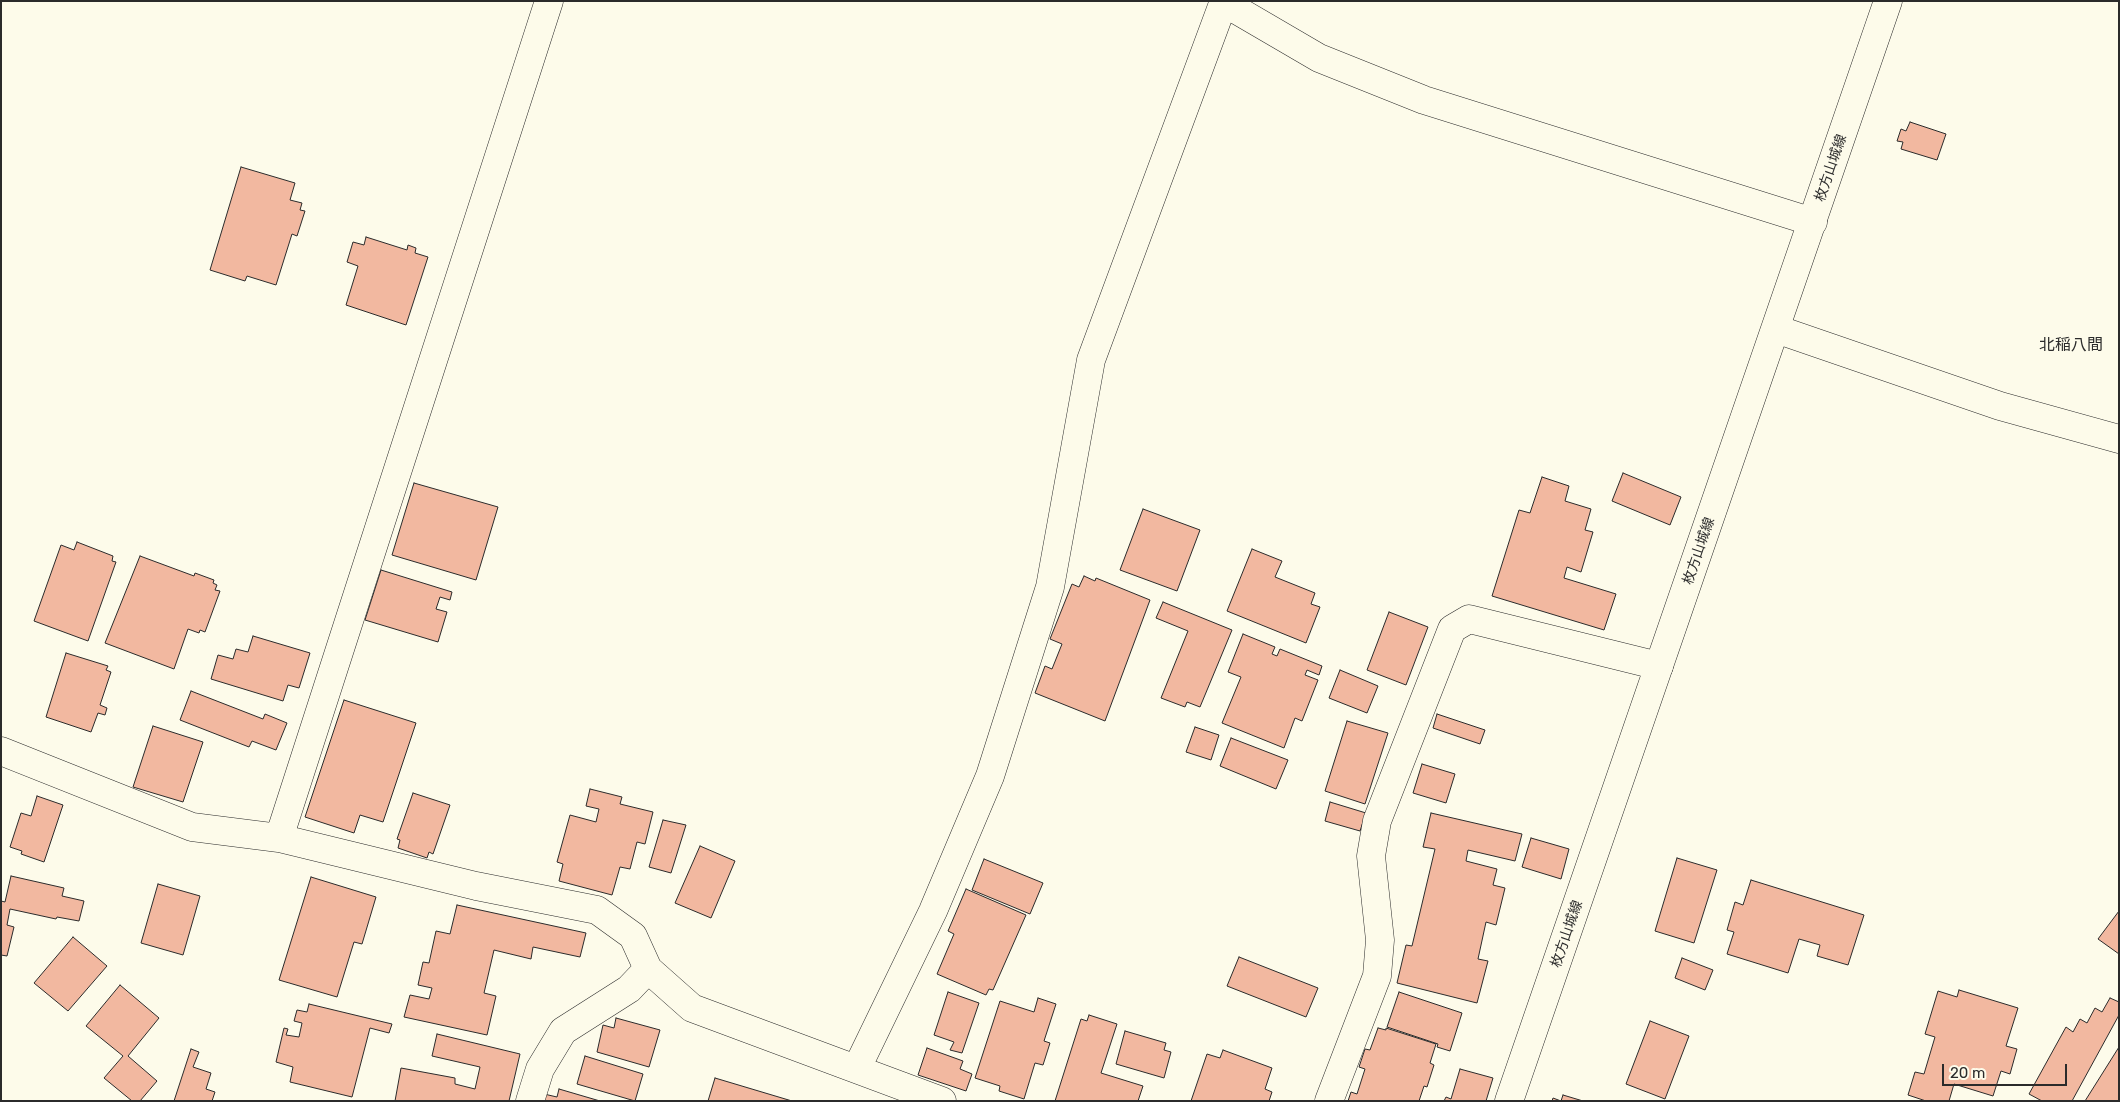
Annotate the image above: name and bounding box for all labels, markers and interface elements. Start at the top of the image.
street label: 枚方山城線 [1812,132,1850,204]
district label: 北稲八間 [2039,335,2103,355]
street label: 枚方山城線 [1680,515,1718,587]
street label: 枚方山城線 [1548,898,1586,970]
scale bar [1945,1054,2070,1086]
text: 20 m [1950,1064,1985,1082]

